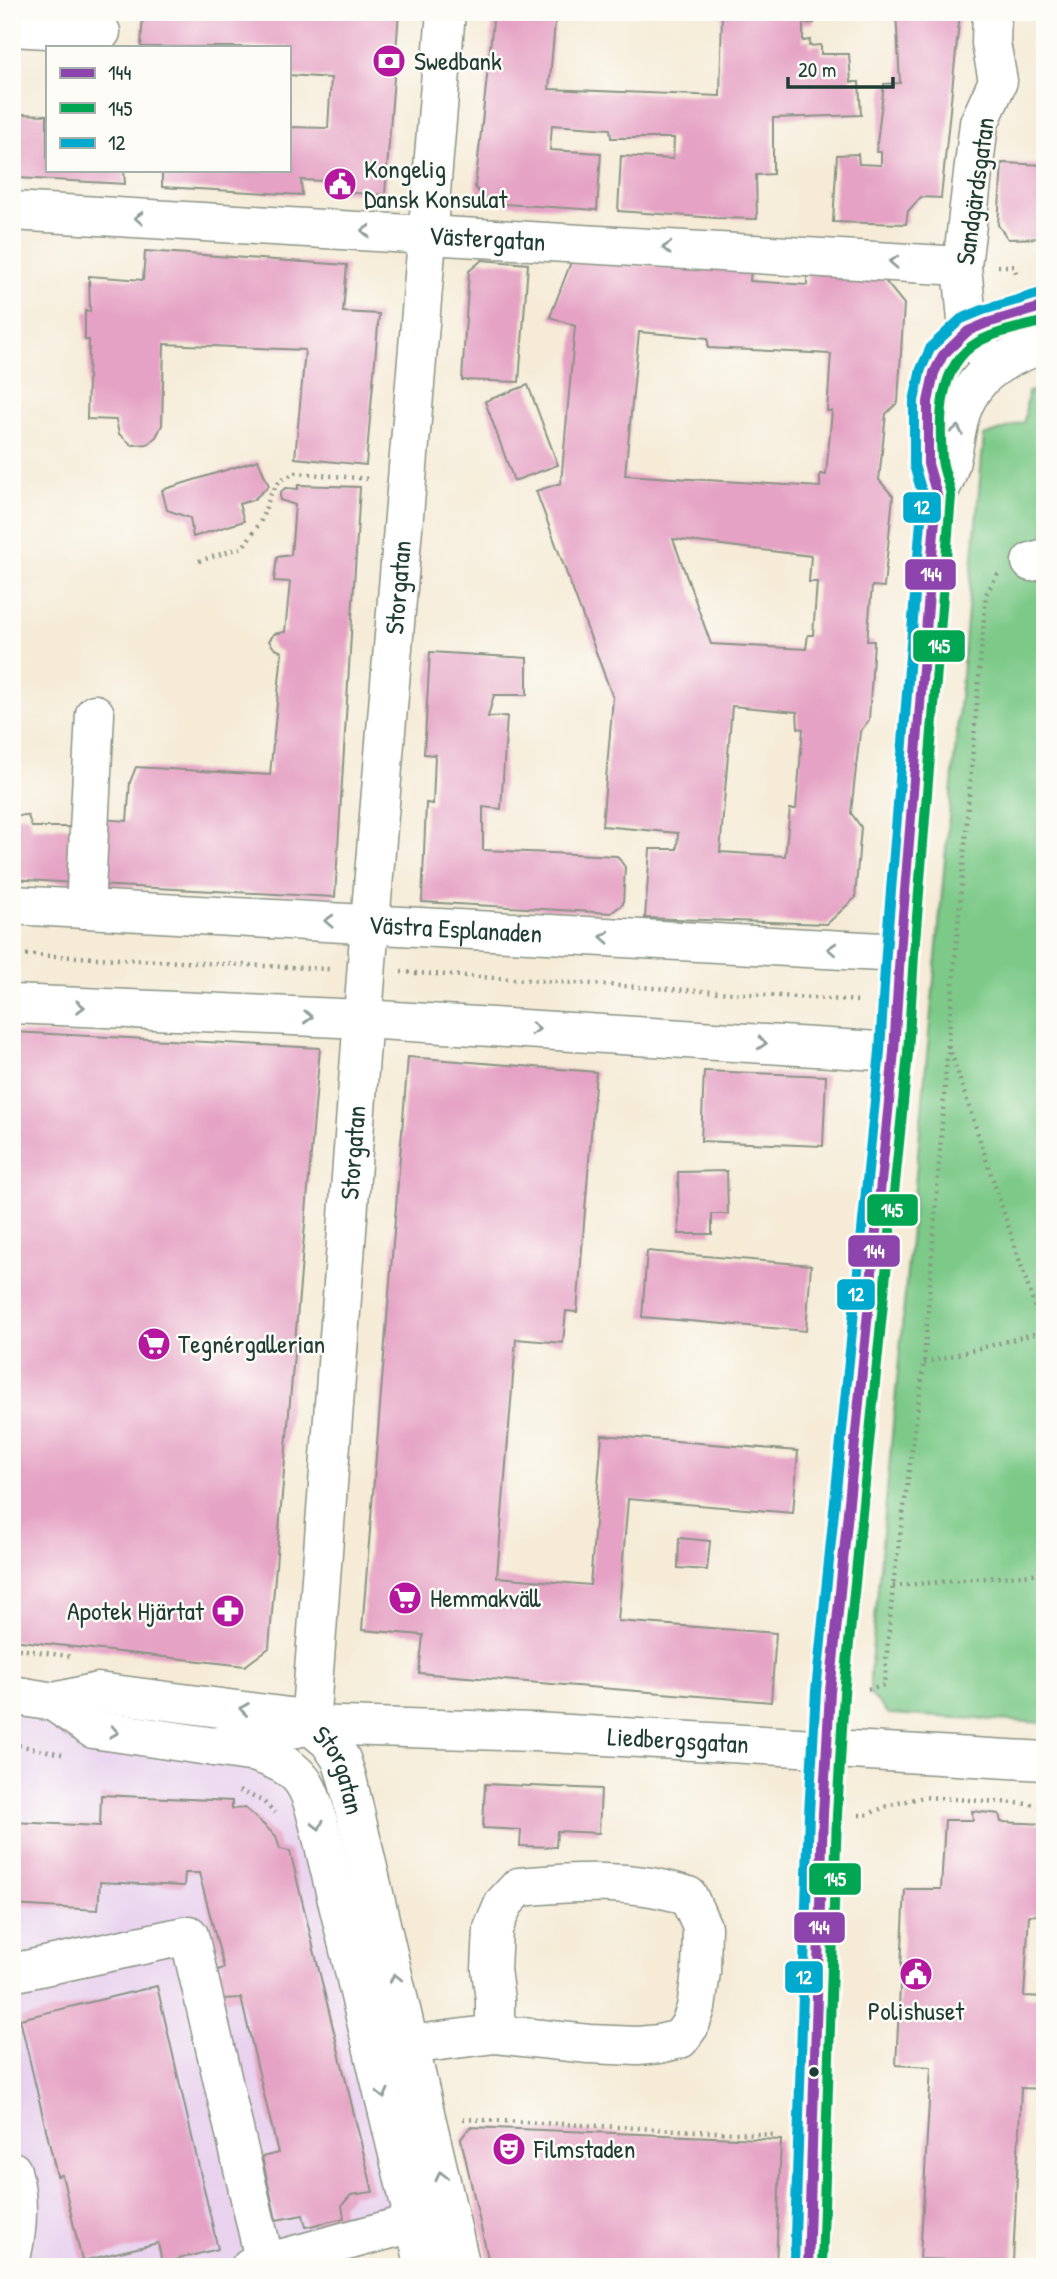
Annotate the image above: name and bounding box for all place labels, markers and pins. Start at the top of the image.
bank icon: Swedbank [370,42,408,80]
place label: Swedbank [414,43,502,78]
place label: Kongelig Dansk Konsulat [364,151,508,216]
public building icon: Kongelig Dansk Konsulat [321,165,359,203]
supermarket icon: Tegnérgallerian [135,1325,173,1363]
place label: Tegnérgallerian [178,1326,325,1361]
supermarket icon: Hemmakväll [386,1579,424,1617]
place label: Hemmakväll [430,1580,541,1615]
pharmacy icon: Apotek Hjärtat [209,1592,247,1630]
place label: Apotek Hjärtat [67,1593,205,1628]
public building icon: Polishuset [897,1955,935,1993]
place label: Polishuset [868,1993,965,2028]
unlabelled marker [807,2065,821,2079]
theatre icon: Filmstaden [490,2130,528,2168]
place label: Filmstaden [533,2131,636,2166]

